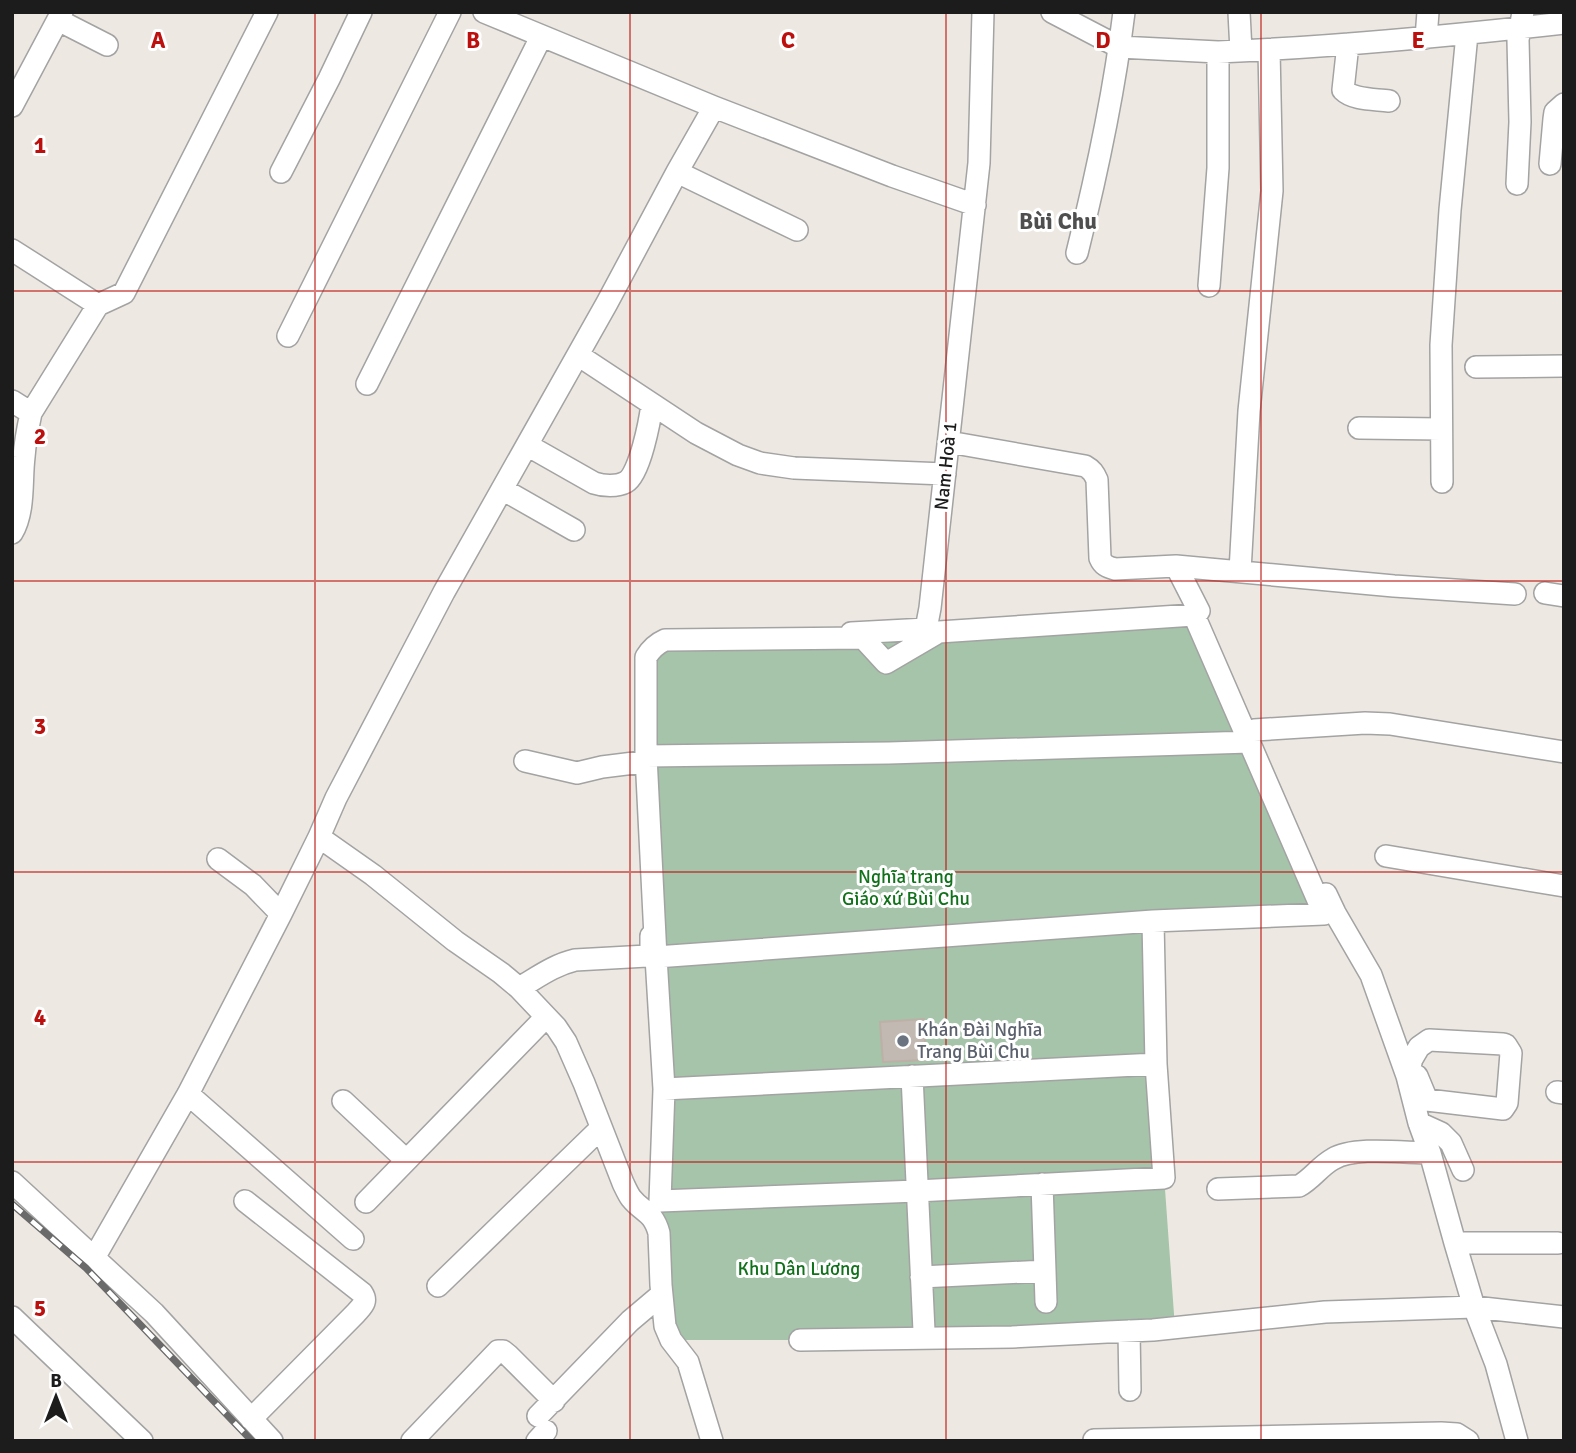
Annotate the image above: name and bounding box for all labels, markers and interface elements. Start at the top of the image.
text: A [151,26,166,55]
text: B [466,26,480,55]
text: C [781,26,795,55]
text: D [1095,26,1111,55]
text: E [1411,26,1425,55]
text: 1 [34,131,46,160]
district label: Bùi Chu [1019,207,1097,236]
street label: Nam Hoà 1 [929,421,963,511]
text: 2 [34,422,46,451]
text: 3 [34,712,46,741]
park label: Nghĩa trang Giáo xứ Bùi Chu [842,865,970,911]
text: 4 [34,1003,46,1032]
place label: Khán Đài Nghĩa Trang Bùi Chu [917,1018,1042,1064]
marker: Khán Đài Nghĩa Trang Bùi Chu [895,1033,911,1049]
park label: Khu Dân Lương [738,1257,860,1281]
text: 5 [34,1294,46,1323]
north arrow [21,1362,91,1432]
text: B [50,1369,62,1393]

